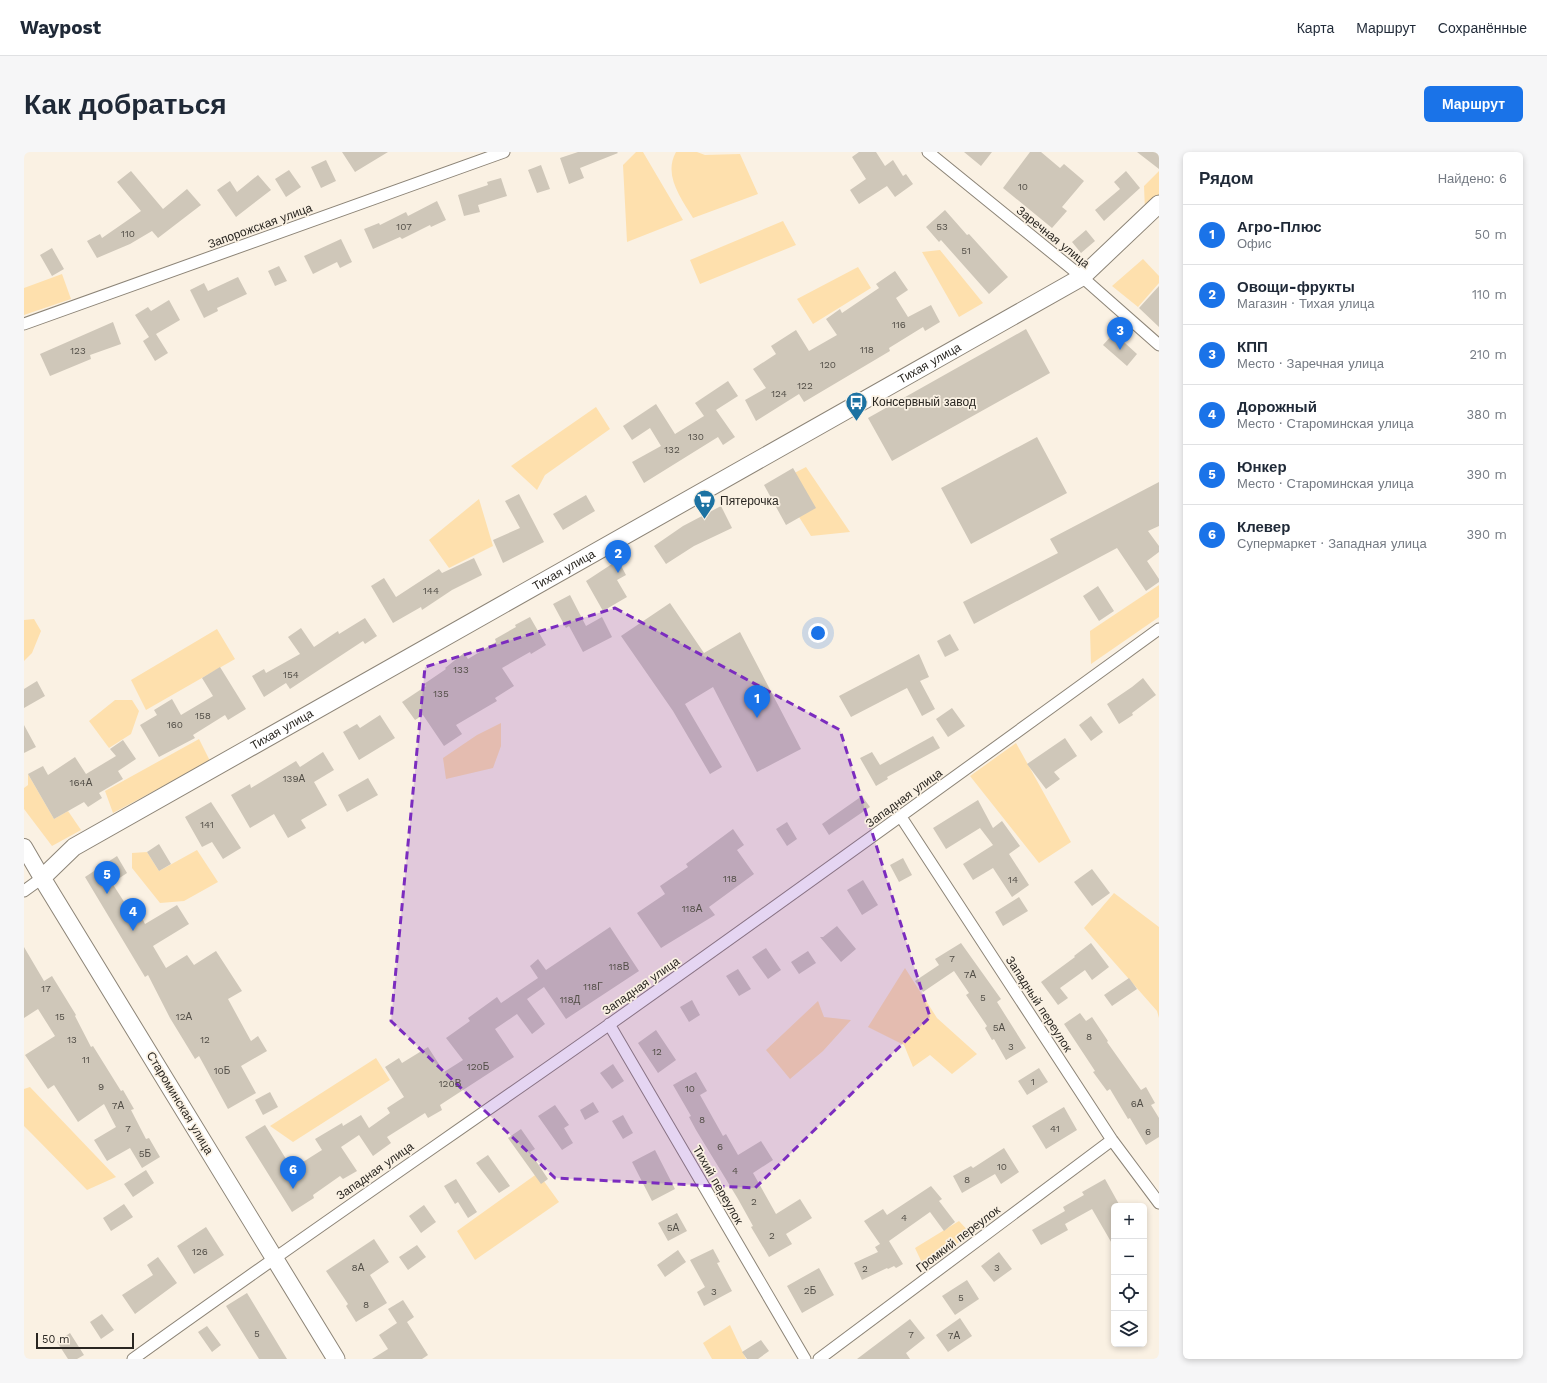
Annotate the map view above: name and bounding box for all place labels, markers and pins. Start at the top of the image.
pin: 3 [1107,317,1133,350]
bus stop icon: Консервный завод [843,389,869,422]
place label: Консервный завод [872,395,976,409]
supermarket icon: Пятерочка [692,488,718,521]
place label: Пятерочка [720,494,779,508]
pin: 2 [605,540,631,573]
pin: 1 [744,685,770,718]
pin: 5 [94,861,120,894]
pin: 4 [120,898,146,931]
pin: 6 [280,1156,306,1189]

